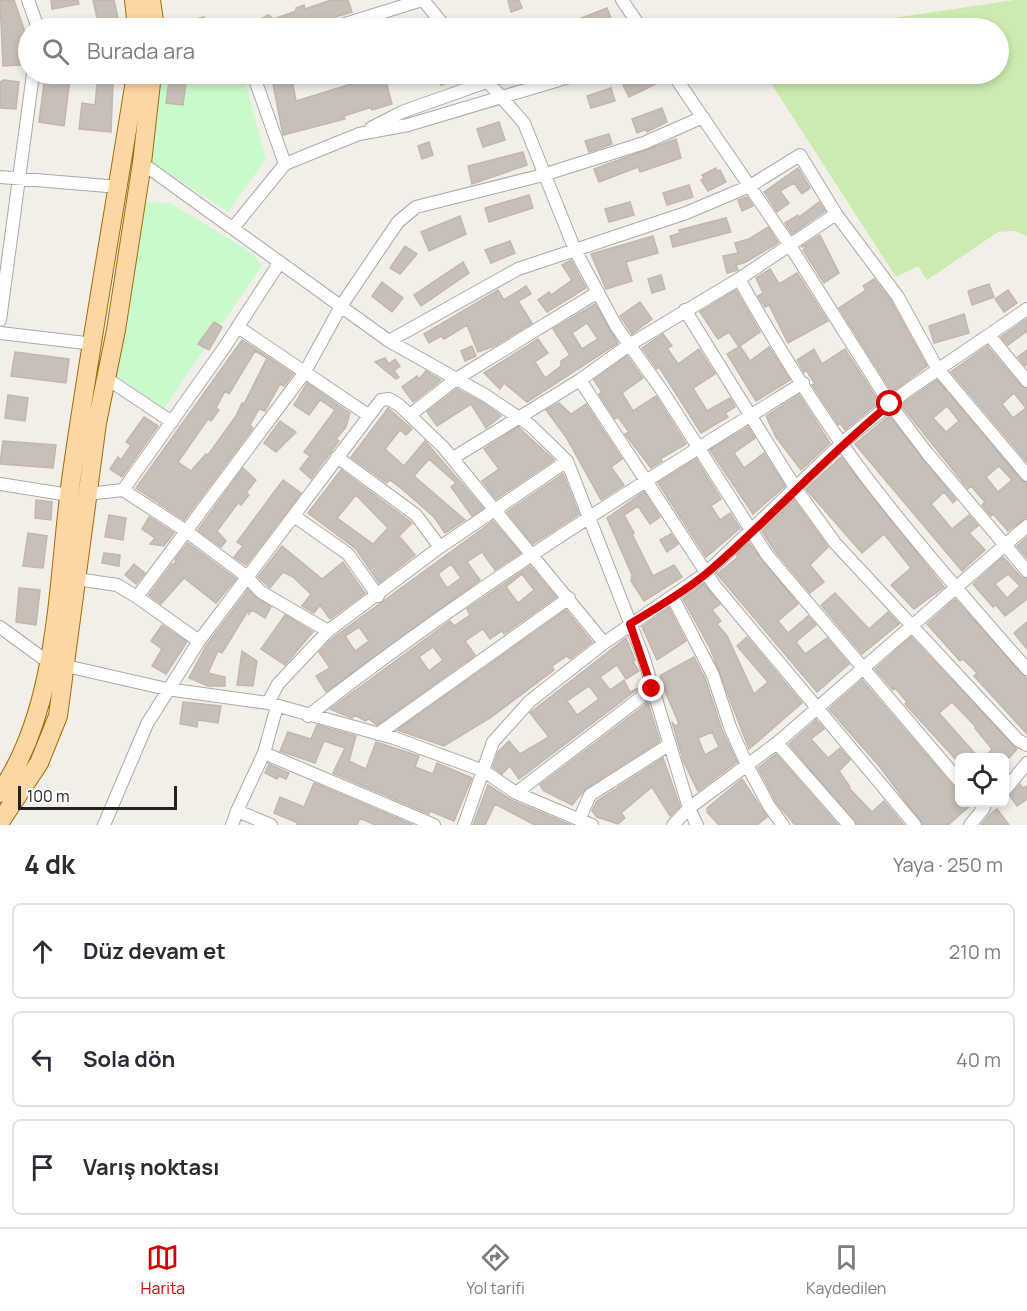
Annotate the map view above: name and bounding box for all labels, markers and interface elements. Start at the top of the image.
search box [18,18,1009,84]
icon: search [39,35,72,68]
text: Burada ara [87,36,195,66]
route start [876,390,902,416]
route end [638,675,664,701]
map controls [955,753,1009,807]
button: locate [955,753,1009,807]
scale bar [18,783,177,810]
text: 100 m [27,785,70,807]
text: 4 dk [24,846,75,882]
text: Yaya · 250 m [893,851,1003,878]
icon: ahead [26,935,59,968]
text: Düz devam et [83,936,226,966]
text: 210 m [949,938,1001,965]
icon: left [26,1043,59,1076]
text: Sola dön [83,1044,175,1074]
text: 40 m [956,1046,1001,1073]
icon: arrive [26,1151,59,1184]
text: Varış noktası [83,1152,219,1182]
tab: Harita [141,1241,185,1299]
tab: Yol tarifi [466,1241,525,1299]
tab: Kaydedilen [806,1241,886,1299]

